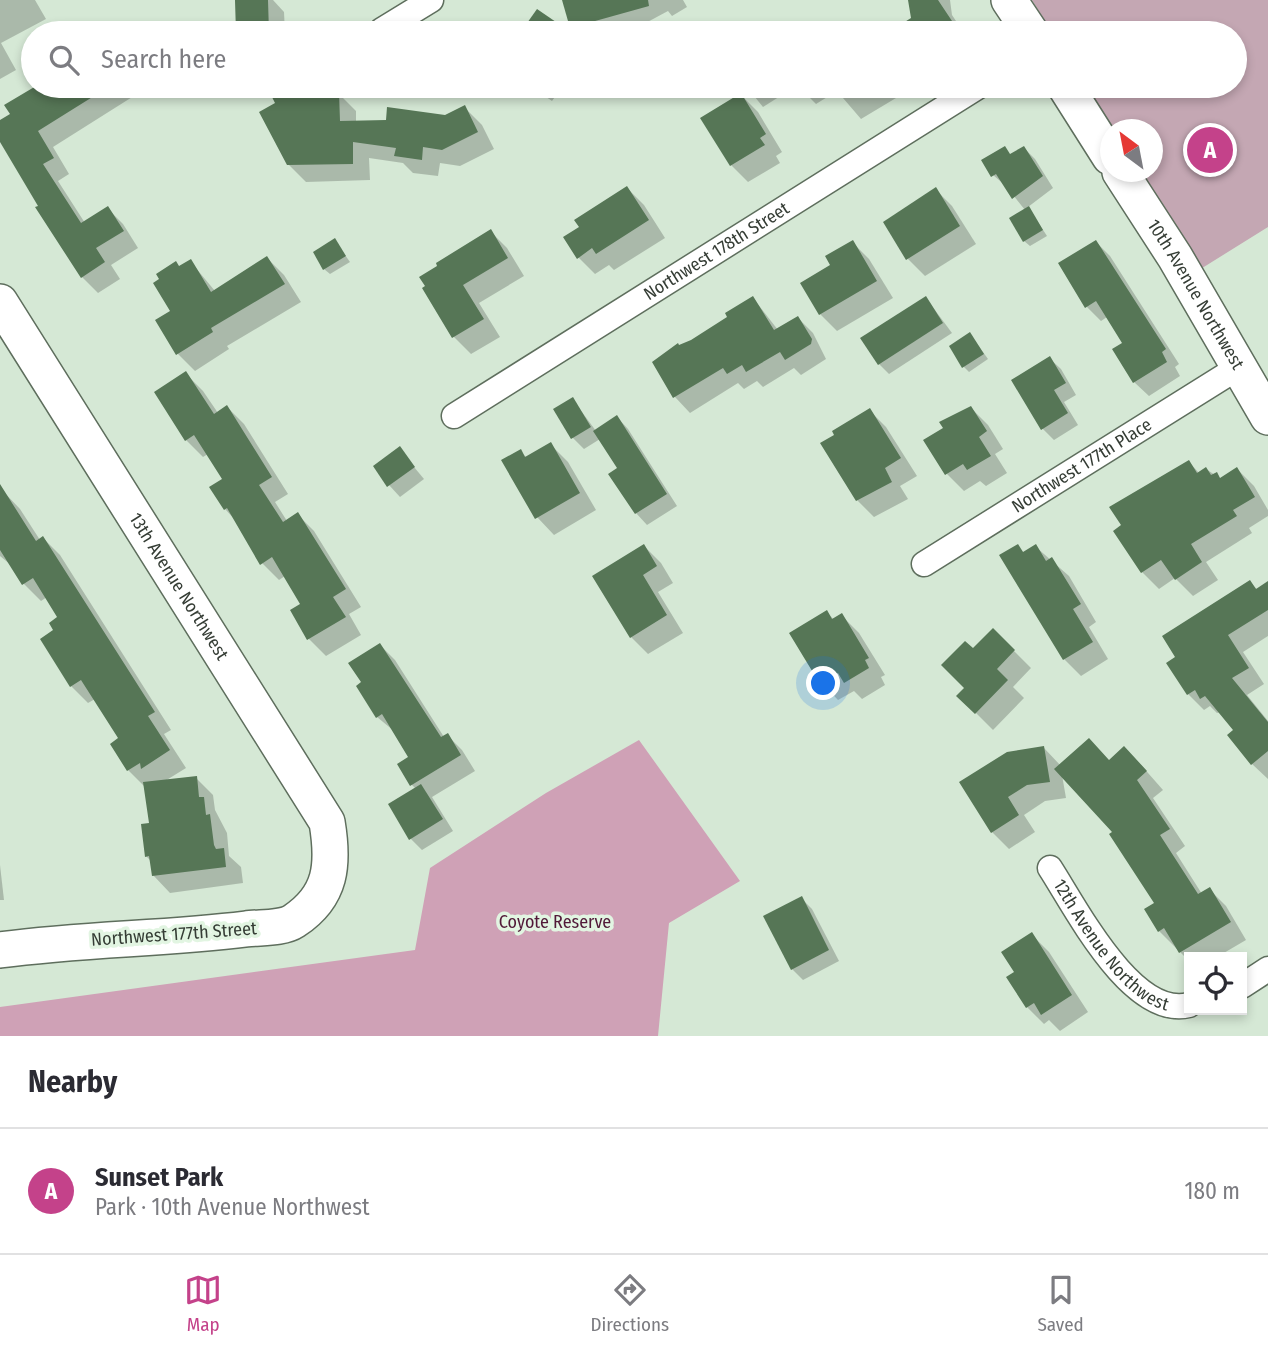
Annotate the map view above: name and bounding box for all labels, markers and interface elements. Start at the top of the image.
search box [21,21,1247,98]
icon: search [45,41,83,79]
text: Search here [101,44,226,75]
north arrow [1100,119,1163,182]
pin: A [1187,124,1233,176]
street label: Northwest 178th Street [640,197,793,305]
street label: 10th Avenue Northwest [1143,215,1249,373]
street label: Northwest 177th Place [1008,413,1156,517]
street label: 13th Avenue Northwest [124,509,233,664]
your location [806,666,840,700]
street label: 12th Avenue Northwest [1049,875,1172,1016]
park label: Coyote Reserve [499,911,611,933]
street label: Northwest 177th Street [90,917,258,951]
map controls [1184,952,1247,1015]
button: locate [1184,952,1247,1015]
text: Nearby [28,1064,117,1100]
text: Sunset Park [95,1162,223,1193]
text: A [45,1177,57,1205]
text: 180 m [1184,1177,1240,1205]
text: Park · 10th Avenue Northwest [95,1193,370,1221]
tab: Map [184,1271,222,1336]
tab: Directions [590,1271,669,1336]
tab: Saved [1037,1271,1084,1336]

